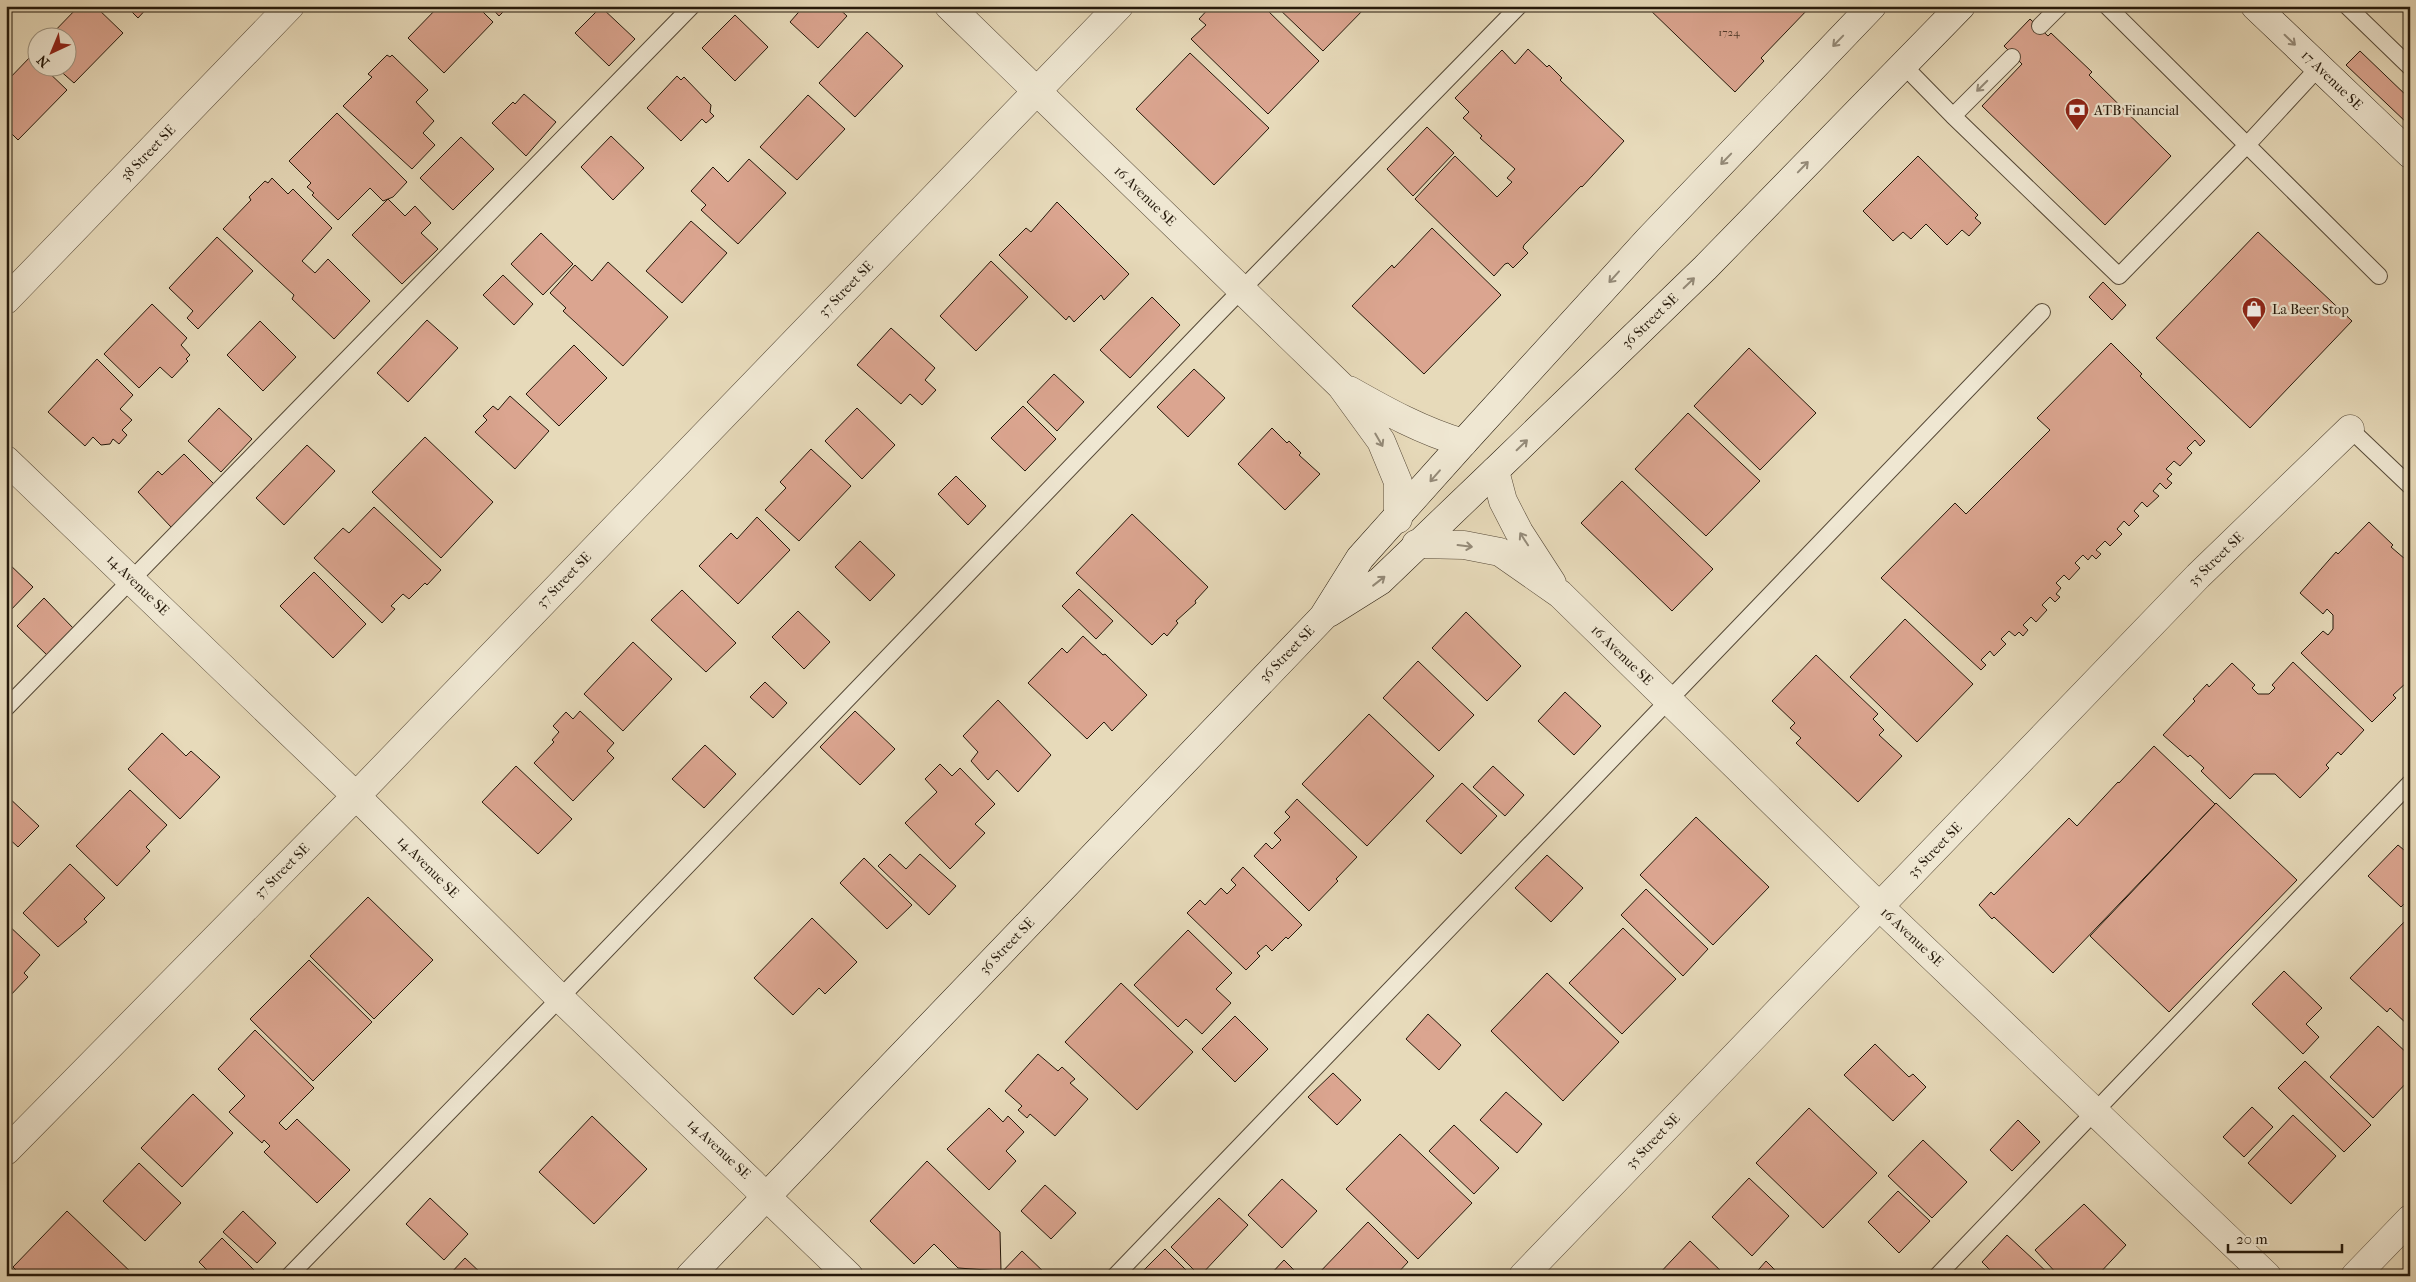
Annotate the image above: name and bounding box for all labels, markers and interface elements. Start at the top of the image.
house number: 1724 [1718,26,1740,39]
north arrow [28,28,78,78]
one-way arrow [2284,34,2297,46]
one-way arrow [1832,35,1844,48]
street label: 17 Avenue SE [2298,47,2367,114]
text: N [33,51,53,71]
one-way arrow [1977,80,1989,92]
bank icon: ATB Financial [2064,97,2090,131]
place label: ATB Financial [2093,102,2179,119]
street label: 38 Street SE [117,121,179,185]
one-way arrow [1720,152,1732,165]
one-way arrow [1797,161,1809,174]
street label: 16 Avenue SE [1111,162,1180,230]
street label: 37 Street SE [815,257,877,321]
one-way arrow [1609,270,1620,283]
one-way arrow [1683,277,1695,289]
street label: 36 Street SE [1618,290,1682,352]
shop icon: La Beer Stop [2241,296,2267,330]
place label: La Beer Stop [2272,301,2349,318]
one-way arrow [1375,432,1385,446]
one-way arrow [1516,439,1528,451]
one-way arrow [1430,469,1441,482]
street label: 35 Street SE [2185,528,2248,590]
one-way arrow [1519,532,1529,546]
one-way arrow [1456,541,1472,551]
street label: 37 Street SE [533,548,595,612]
street label: 14 Avenue SE [103,551,173,619]
one-way arrow [1372,575,1385,586]
street label: 16 Avenue SE [1588,621,1657,689]
street label: 36 Street SE [1256,622,1318,686]
street label: 35 Street SE [1904,818,1966,881]
street label: 14 Avenue SE [394,833,463,902]
street label: 37 Street SE [251,839,314,902]
street label: 16 Avenue SE [1877,904,1947,971]
street label: 36 Street SE [976,914,1038,978]
street label: 35 Street SE [1622,1109,1684,1172]
street label: 14 Avenue SE [684,1115,754,1183]
scale bar [2228,1222,2342,1254]
text: 20 m [2236,1230,2268,1248]

